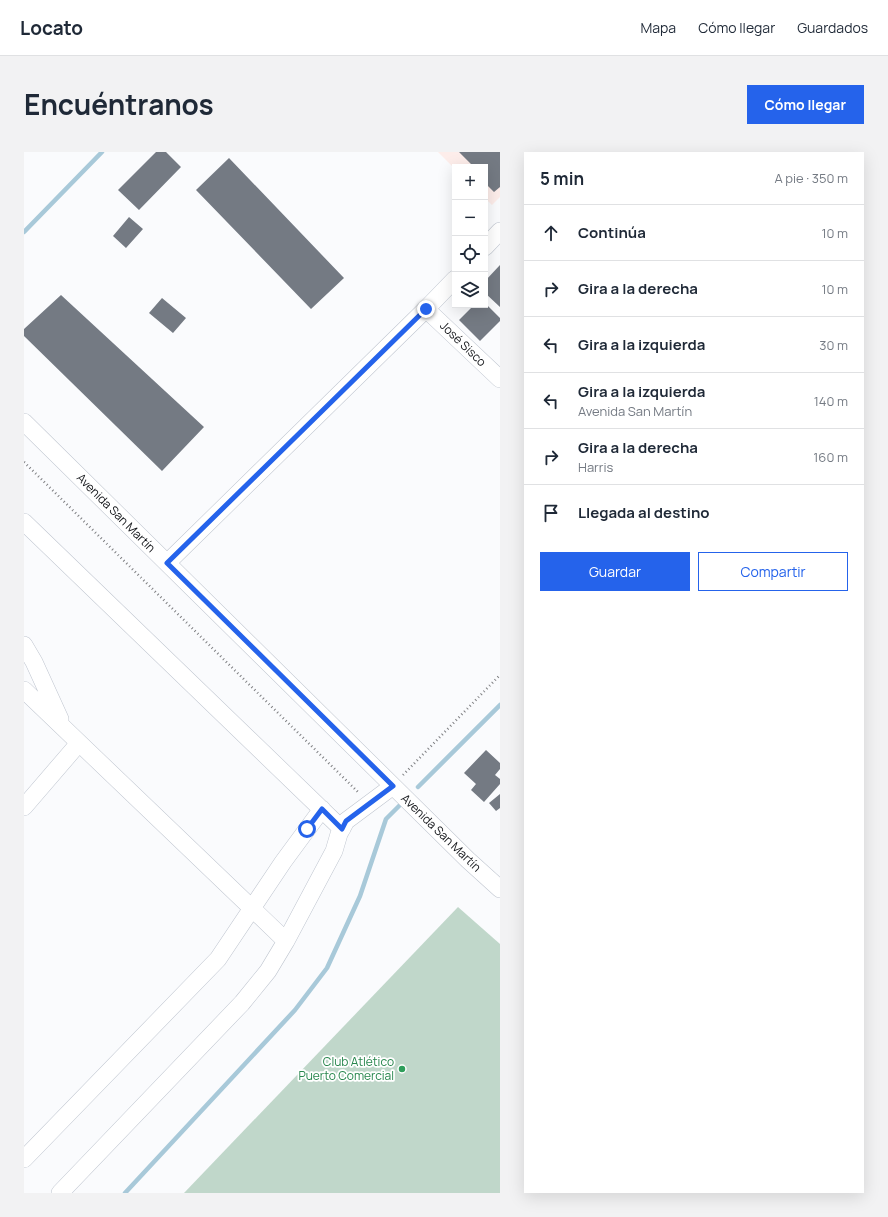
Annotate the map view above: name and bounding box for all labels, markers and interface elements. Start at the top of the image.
text: Locato [20,15,83,41]
text: Mapa [641,18,676,37]
text: Cómo llegar [698,18,775,37]
text: Guardados [797,18,868,37]
text: Encuéntranos [24,85,214,123]
button: Cómo llegar [747,85,864,124]
map controls [452,164,488,308]
button: + [452,164,488,200]
text: 5 min [540,167,584,190]
text: A pie · 350 m [774,169,848,187]
button: − [452,200,488,236]
icon: ahead [540,222,562,244]
text: Continúa [578,222,646,243]
text: 10 m [821,224,848,242]
button: locate [452,236,488,272]
button: layers [452,272,488,308]
icon: right [540,278,562,300]
text: Gira a la derecha [578,278,698,299]
text: 10 m [821,280,848,298]
route end [417,300,435,318]
street label: José Sisco [436,317,490,370]
icon: left [540,334,562,356]
text: Gira a la izquierda [578,334,705,355]
text: 30 m [819,336,848,354]
text: Gira a la izquierda [578,381,705,402]
icon: left [540,390,562,412]
text: 140 m [814,392,848,410]
text: Avenida San Martín [578,402,692,420]
text: Gira a la derecha [578,437,698,458]
icon: right [540,446,562,468]
text: 160 m [813,448,848,466]
text: Harris [578,458,613,476]
street label: Avenida San Martín [73,469,160,556]
icon: arrive [540,502,562,524]
text: Llegada al destino [578,502,710,523]
button: Guardar [540,552,690,591]
button: Compartir [698,552,848,591]
street label: Avenida San Martín [398,790,485,875]
route start [298,820,316,838]
place label: Club Atlético Puerto Comercial [298,1053,394,1084]
marker: Club Atlético Puerto Comercial [397,1064,407,1074]

